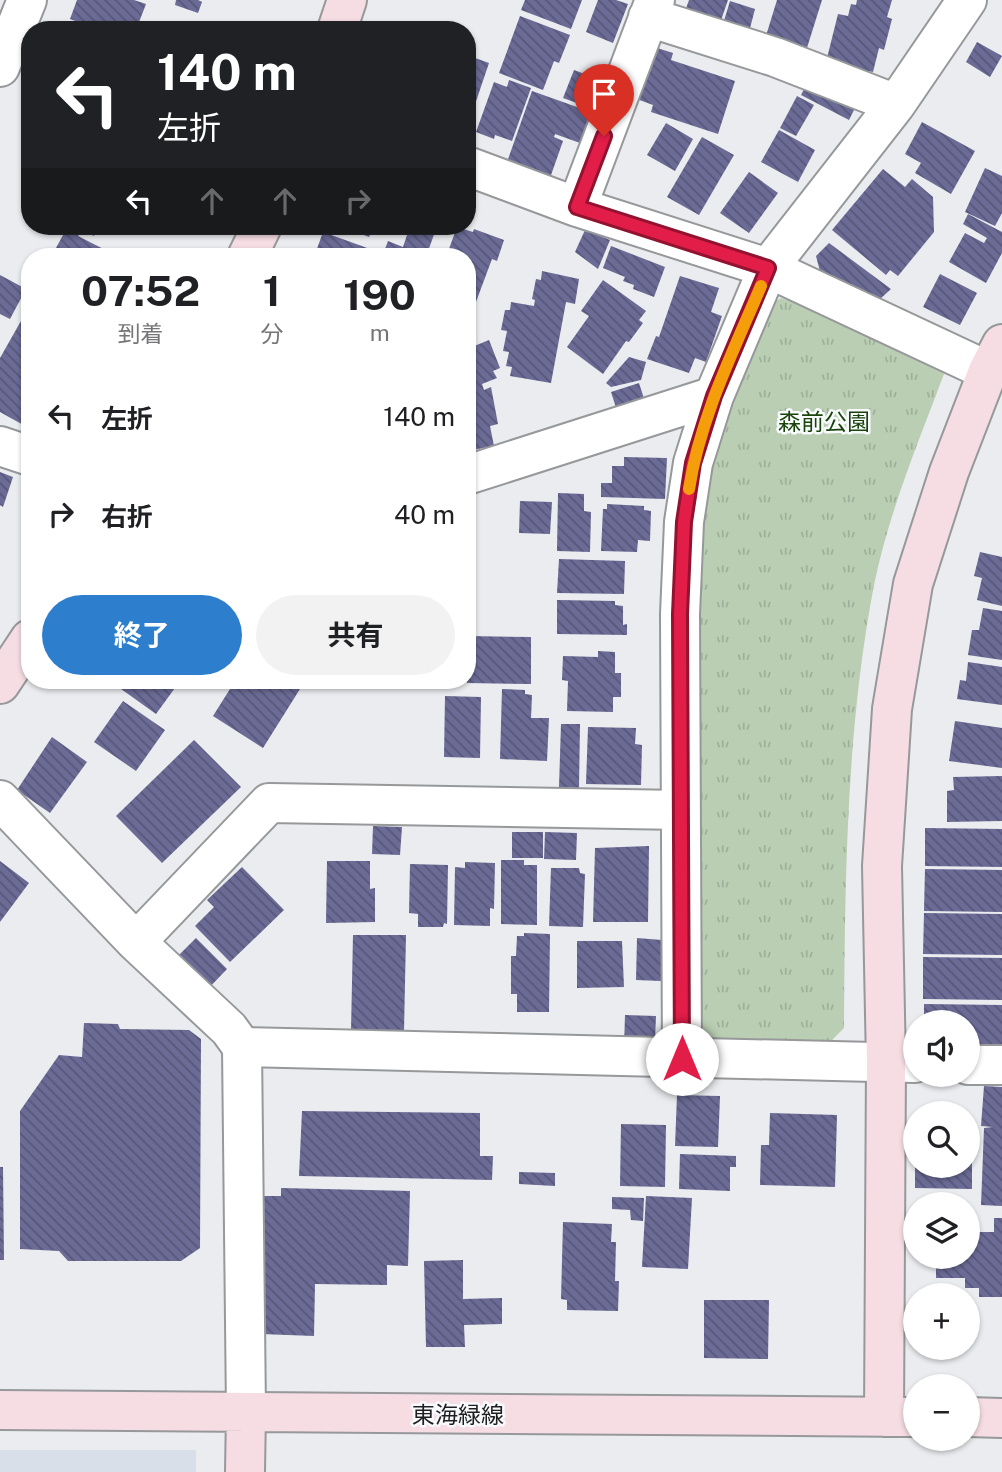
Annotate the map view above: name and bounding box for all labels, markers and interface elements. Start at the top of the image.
text: 140 m [157,43,297,101]
icon: left [42,49,133,140]
pin [574,64,634,136]
icon: arrive [585,75,623,113]
text: 左折 [157,109,221,146]
icon: left [120,182,158,220]
icon: ahead [193,182,231,220]
icon: ahead [266,182,304,220]
icon: right [339,182,377,220]
text: 07:52 [81,266,200,315]
text: 1 [263,266,281,315]
text: 190 [343,270,416,319]
text: m [370,319,390,346]
text: 到着 [118,320,164,347]
text: 分 [260,320,283,347]
icon: left [42,397,80,435]
text: 140 m [383,401,455,432]
text: 左折 [101,403,153,434]
park label: 森前公園 [778,408,870,435]
icon: right [42,495,80,533]
text: 40 m [394,499,455,530]
text: 右折 [101,501,153,532]
button: 終了 [42,595,242,675]
button: 共有 [256,595,455,675]
map controls [903,1010,980,1451]
button: sound [903,1010,980,1087]
position arrow [645,1022,719,1096]
button: search [903,1101,980,1178]
button: layers [903,1192,980,1269]
button: + [903,1283,980,1360]
button: − [903,1374,980,1451]
street label: 東海緑線 [412,1401,504,1428]

